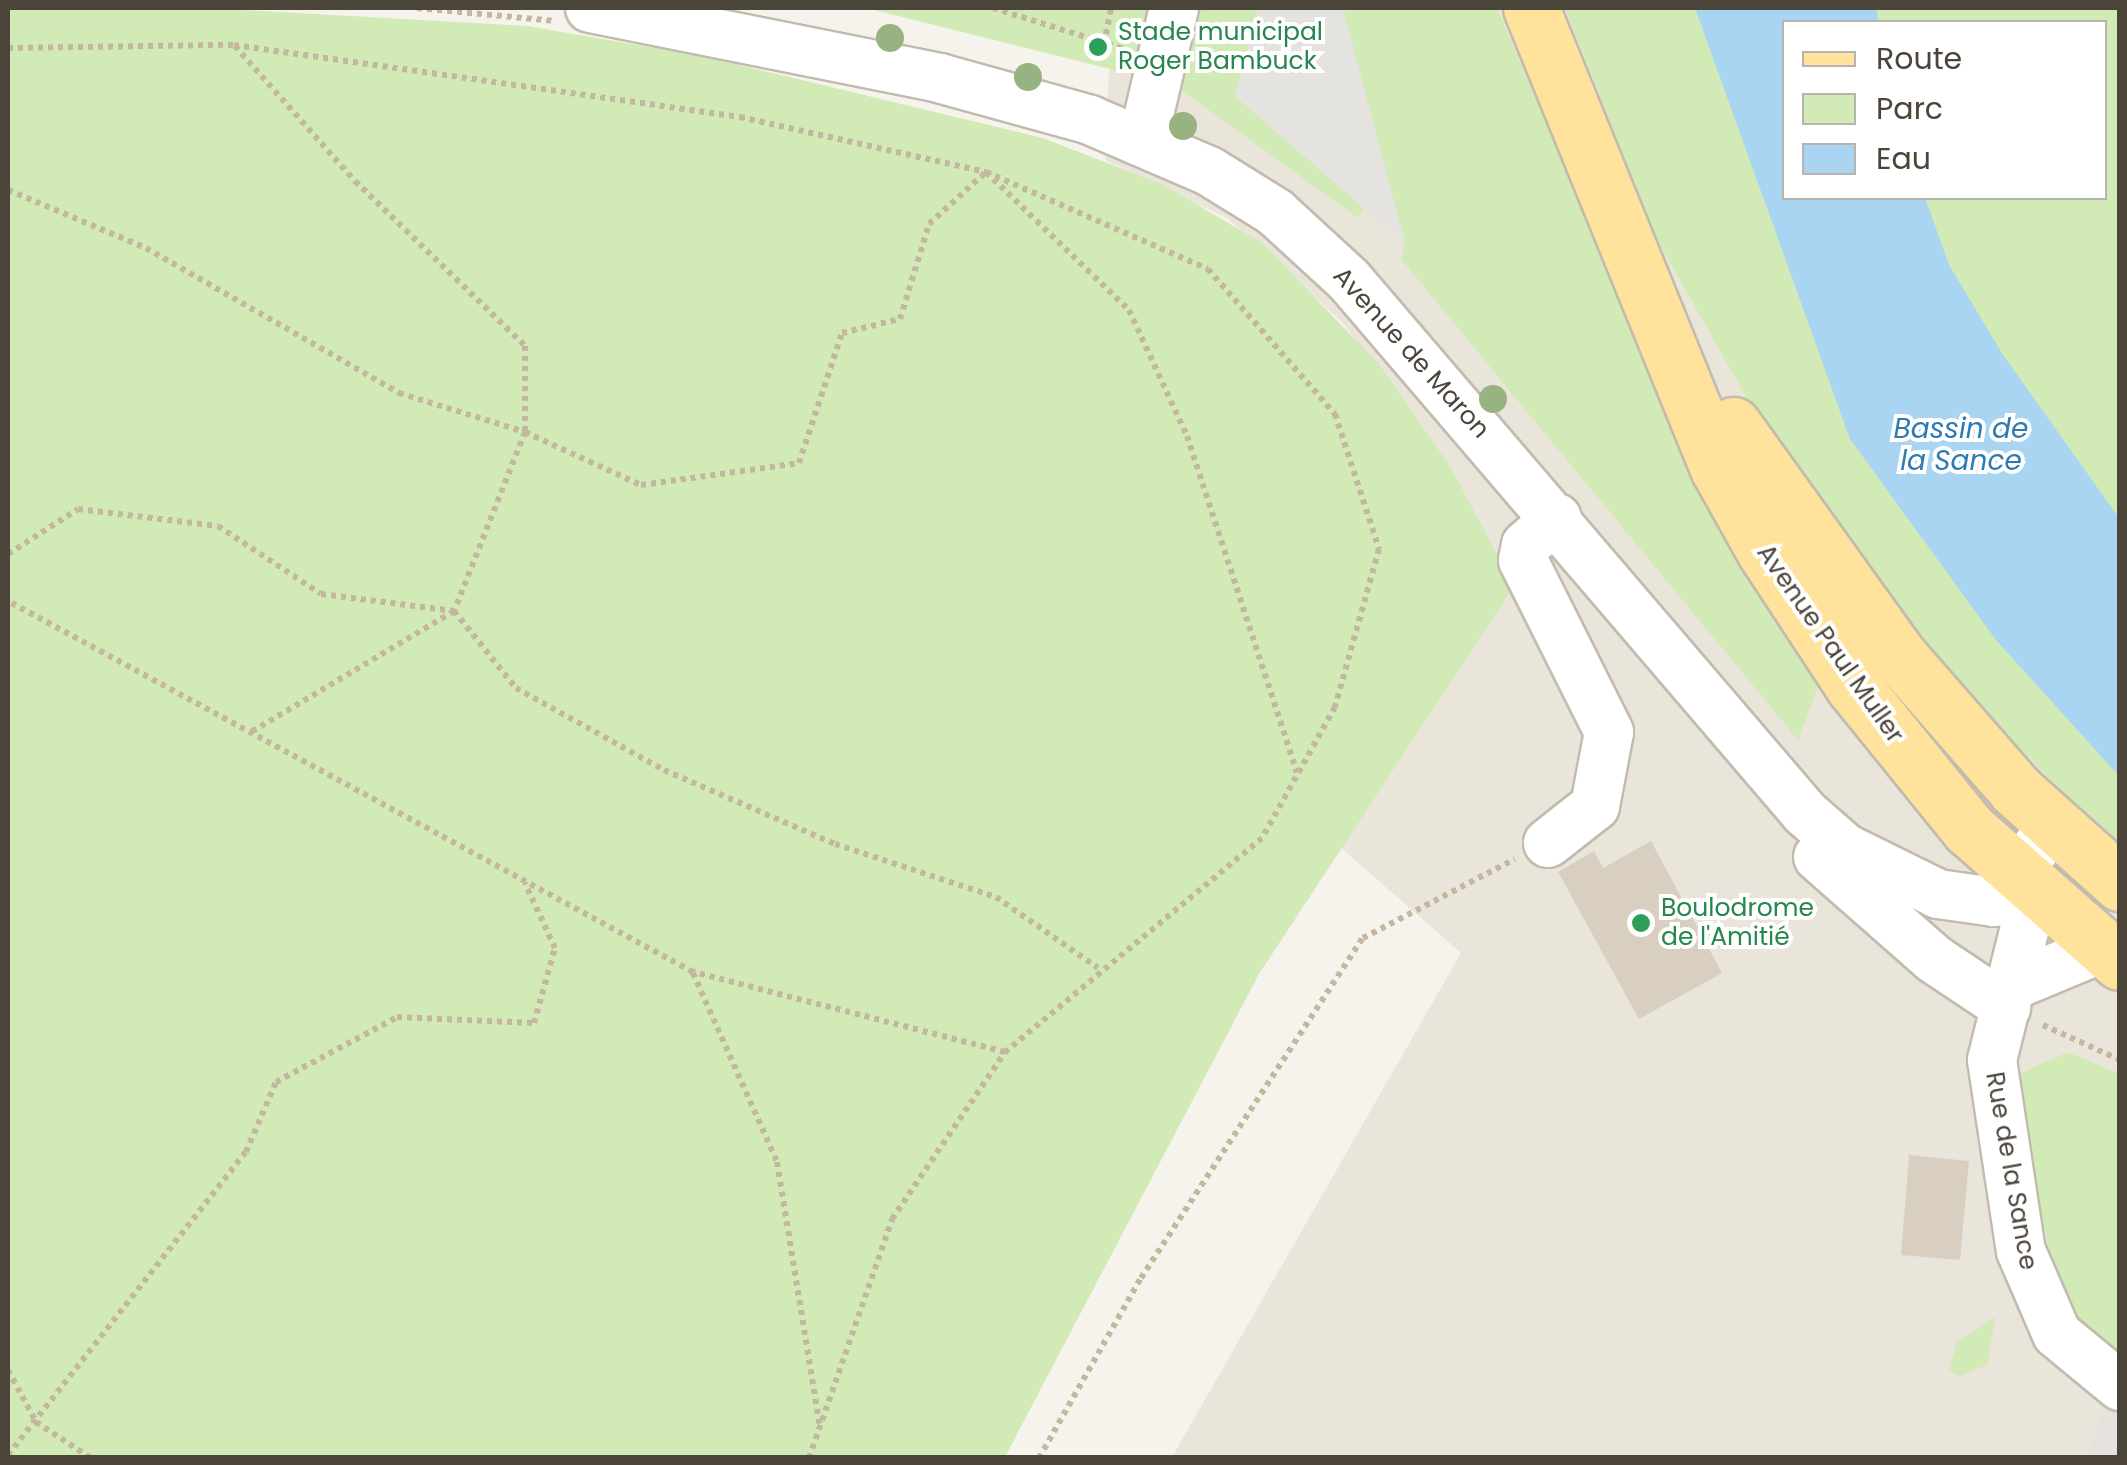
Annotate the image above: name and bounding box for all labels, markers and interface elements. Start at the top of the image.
place label: Stade municipal Roger Bambuck [1118,18,1323,77]
legend [1782,20,2107,200]
marker: Stade municipal Roger Bambuck [1087,36,1109,58]
text: Route [1876,37,1962,80]
text: Parc [1876,87,1943,130]
text: Eau [1876,137,1931,180]
street label: Avenue de Maron [1326,261,1496,445]
water label: Bassin de la Sance [1894,412,2028,478]
street label: Avenue Paul Muller [1750,539,1910,749]
place label: Boulodrome de l'Amitié [1661,894,1814,953]
marker: Boulodrome de l'Amitié [1630,912,1652,934]
street label: Rue de la Sance [1979,1070,2043,1272]

